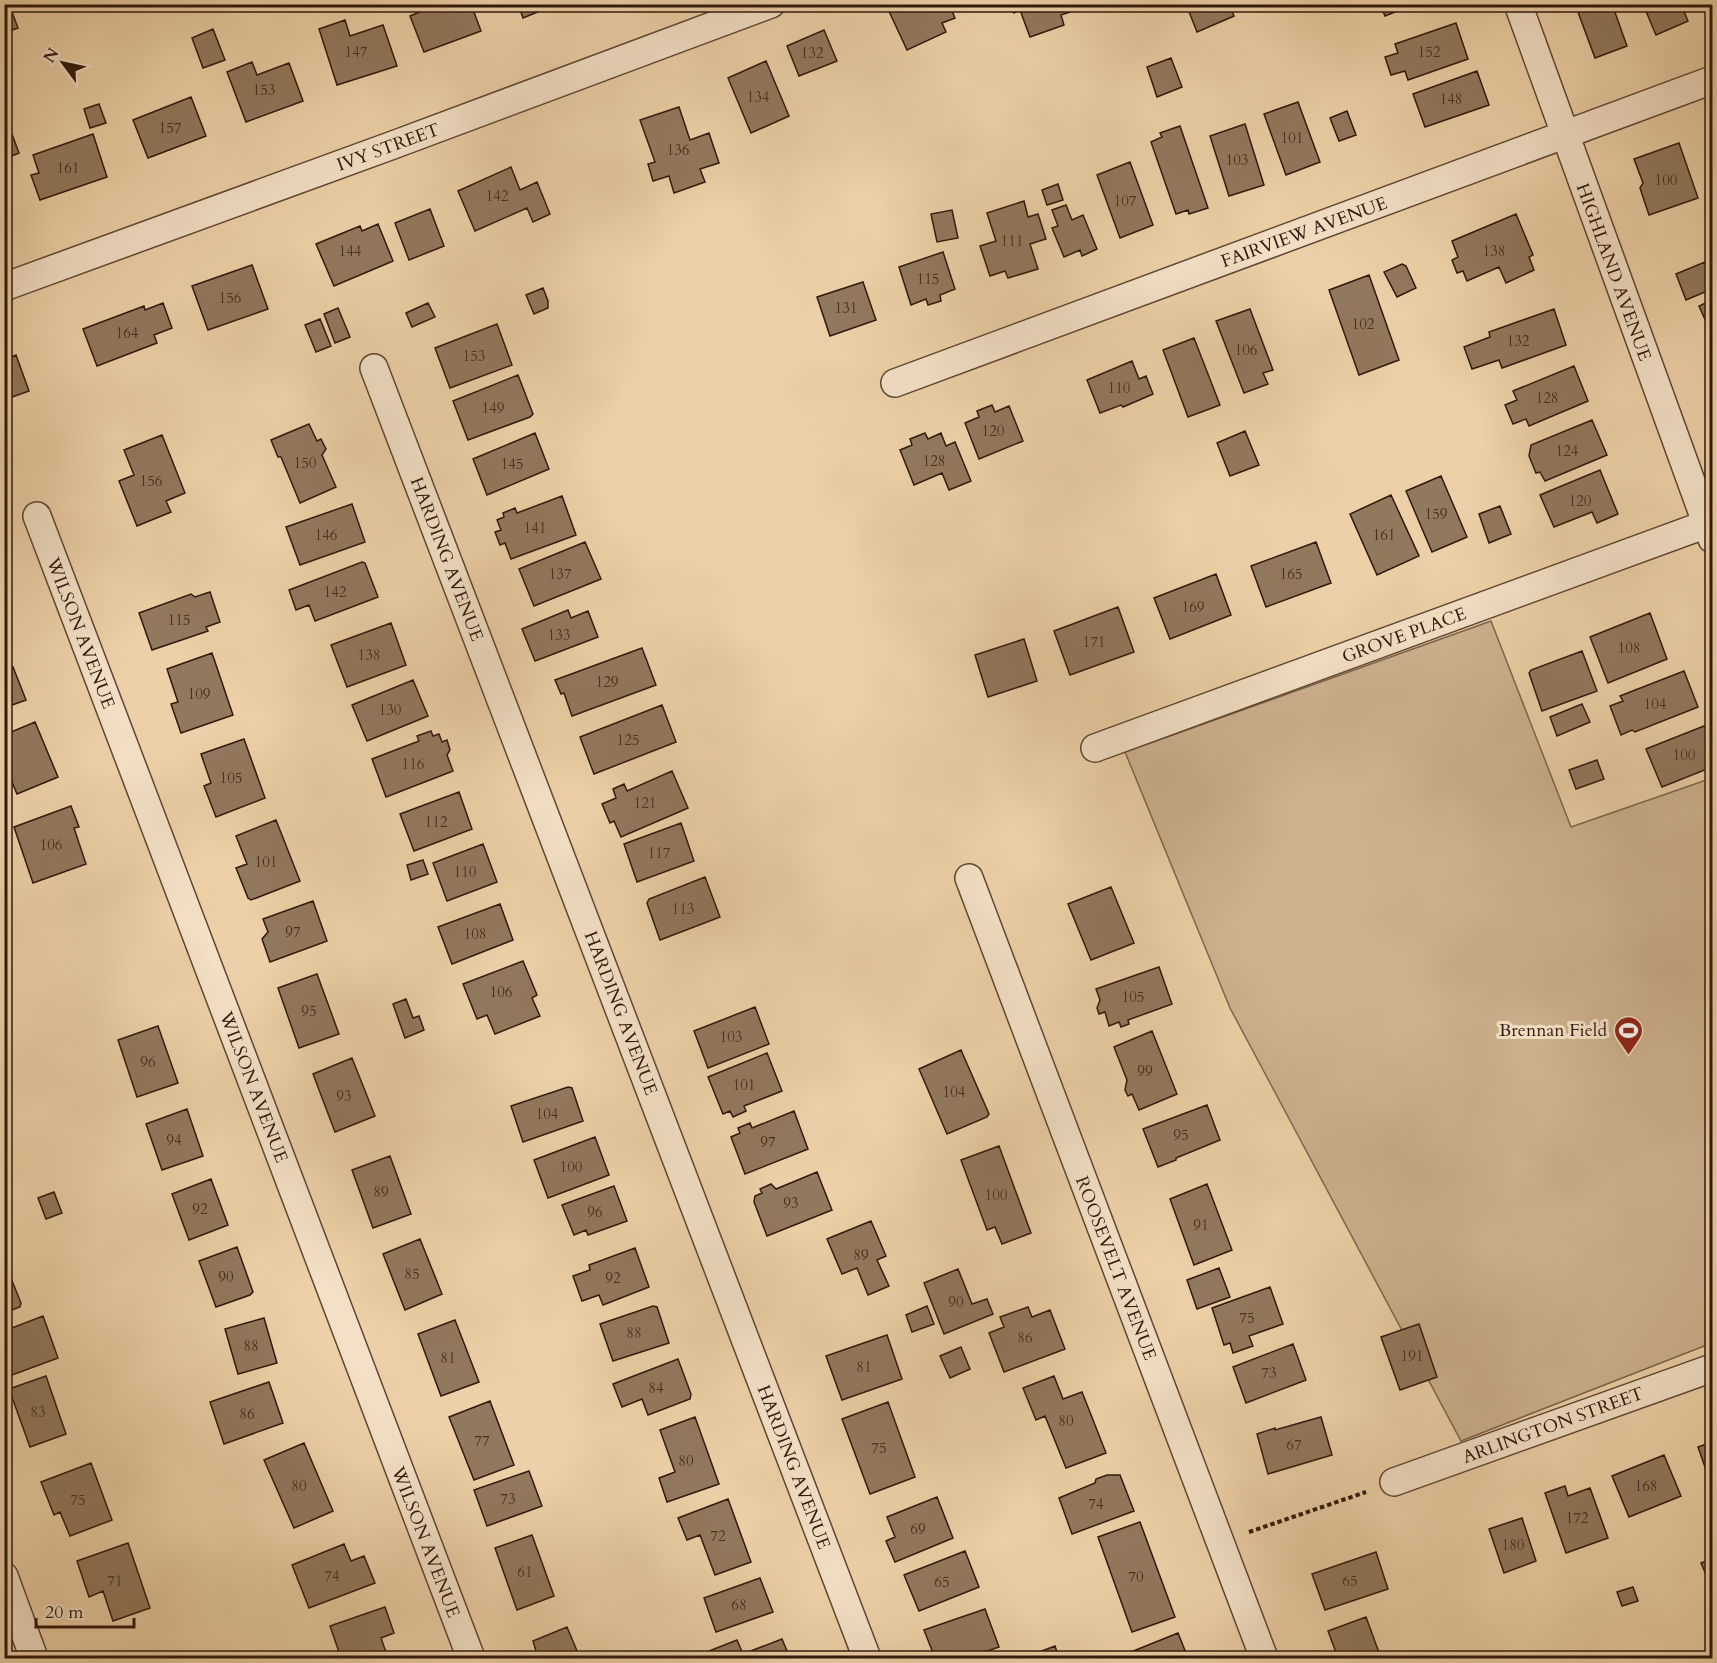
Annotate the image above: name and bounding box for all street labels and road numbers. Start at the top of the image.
street label: IVY STREET [333,117,443,178]
street label: HIGHLAND AVENUE [1570,180,1657,364]
street label: FAIRVIEW AVENUE [1218,191,1391,274]
street label: HARDING AVENUE [404,474,489,645]
street label: WILSON AVENUE [40,553,121,712]
street label: GROVE PLACE [1339,601,1470,670]
street label: HARDING AVENUE [578,928,663,1099]
street label: WILSON AVENUE [213,1007,294,1166]
street label: ROOSEVELT AVENUE [1069,1173,1162,1364]
street label: ARLINGTON STREET [1459,1381,1647,1470]
street label: HARDING AVENUE [751,1382,836,1553]
street label: WILSON AVENUE [385,1462,466,1621]

